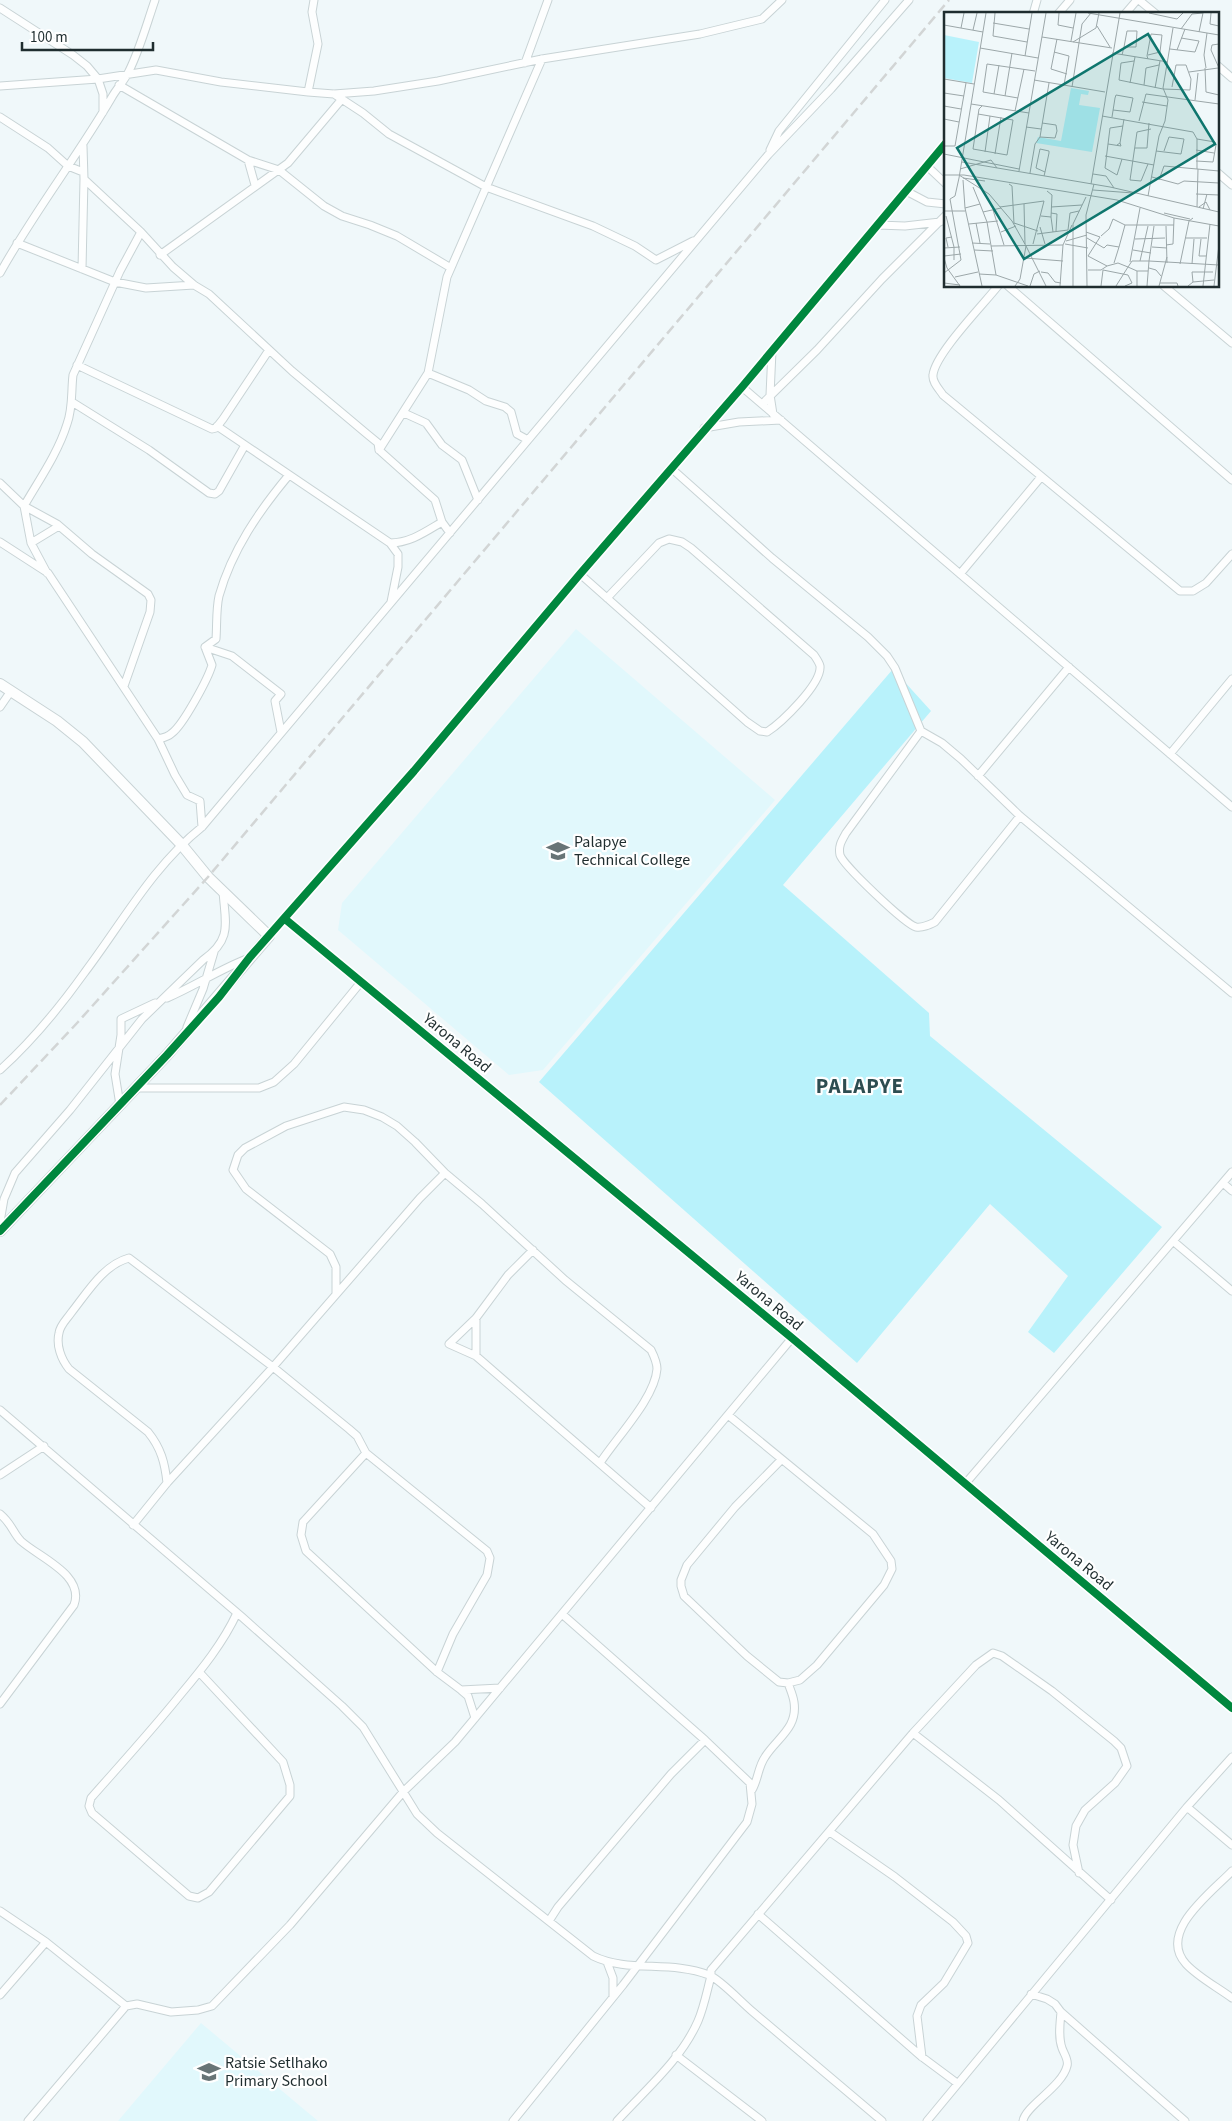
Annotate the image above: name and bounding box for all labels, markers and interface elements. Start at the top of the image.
inset map [944,12,1220,288]
scale bar [22,20,154,52]
text: 100 m [30,27,68,48]
place label: Palapye Technical College [574,831,690,871]
school or university icon: Palapye Technical College [545,838,571,864]
street label: Yarona Road [417,1007,496,1078]
district label: PALAPYE [816,1071,904,1101]
street label: Yarona Road [729,1265,808,1336]
street label: Yarona Road [1039,1525,1118,1596]
place label: Ratsie Setlhako Primary School [225,2052,328,2092]
school or university icon: Ratsie Setlhako Primary School [196,2059,222,2085]

